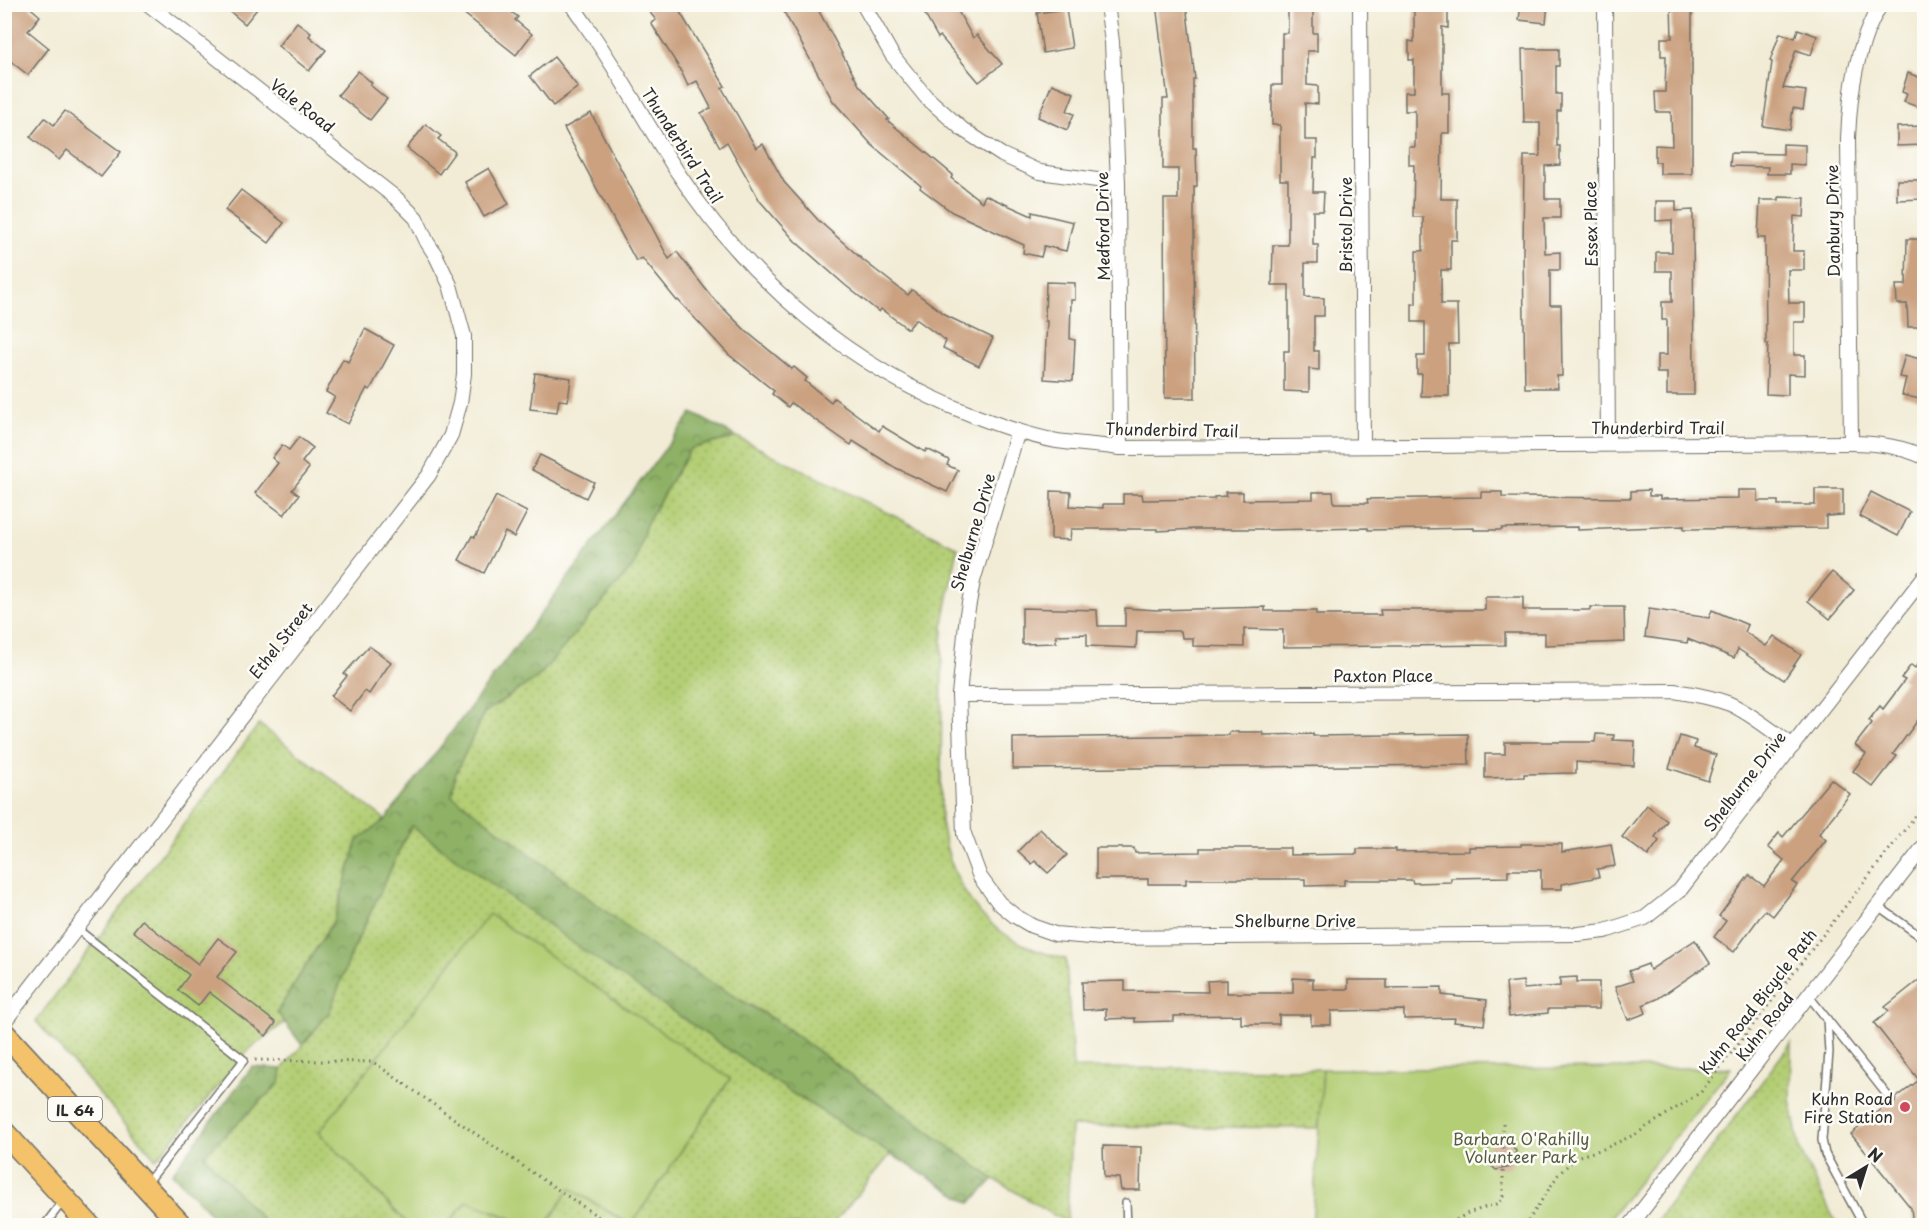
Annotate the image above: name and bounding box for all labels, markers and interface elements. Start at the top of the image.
street label: Vale Road [266,72,340,138]
street label: Thunderbird Trail [637,82,729,208]
street label: Danbury Drive [1819,165,1845,277]
street label: Medford Drive [1089,171,1115,281]
street label: Bristol Drive [1333,177,1357,273]
street label: Essex Place [1577,181,1603,267]
street label: Thunderbird Trail [1591,415,1725,439]
street label: Thunderbird Trail [1105,416,1239,442]
street label: Shelburne Drive [944,470,1000,594]
street label: Ethel Street [243,597,318,683]
street label: Paxton Place [1333,663,1433,687]
street label: Shelburne Drive [1697,726,1791,836]
street label: Shelburne Drive [1234,908,1356,932]
street label: Kuhn Road Bicycle Path [1694,924,1820,1078]
street label: Kuhn Road [1731,988,1797,1064]
place label: Kuhn Road Fire Station [1804,1086,1893,1128]
road number: IL 64 [48,1097,102,1121]
marker: Kuhn Road Fire Station [1898,1100,1912,1114]
park label: Barbara O'Rahilly Volunteer Park [1453,1126,1589,1168]
north arrow [1836,1137,1896,1197]
text: N [1863,1141,1888,1168]

